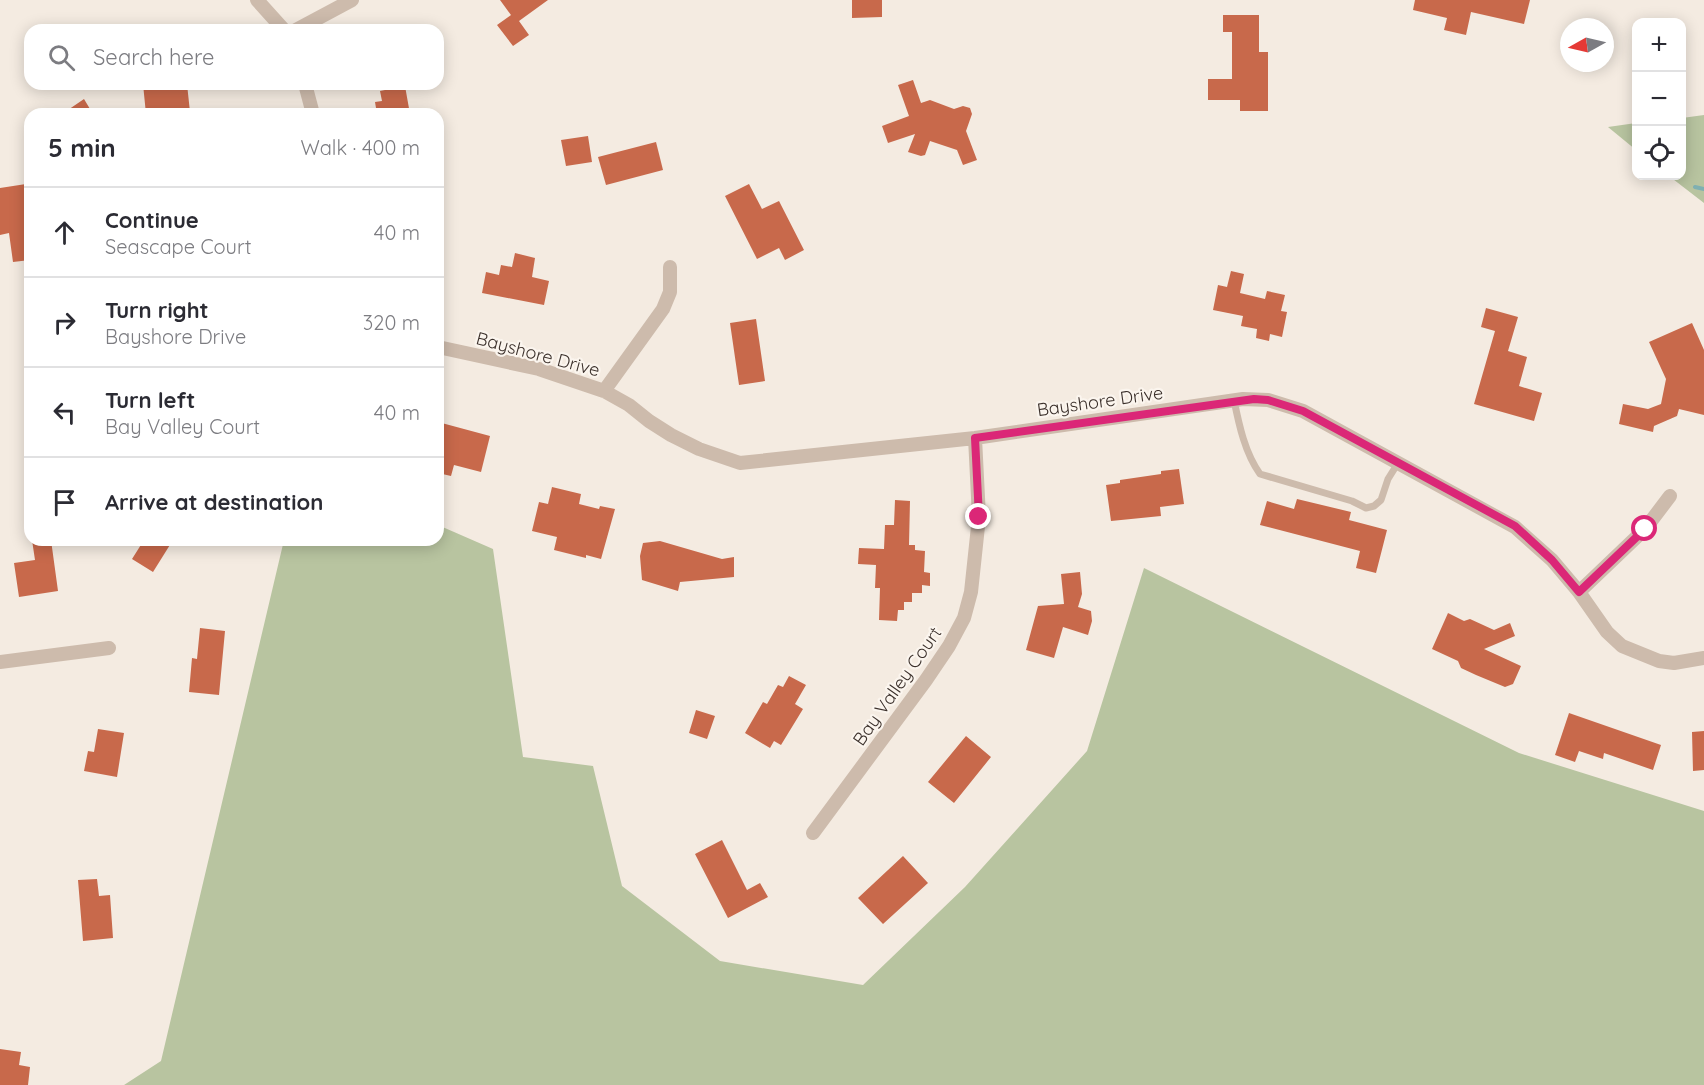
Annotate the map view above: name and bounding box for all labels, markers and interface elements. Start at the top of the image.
north arrow [1560,18,1614,72]
map controls [1632,18,1686,180]
button: + [1632,18,1686,72]
search box [24,24,444,90]
icon: search [45,41,78,74]
text: Search here [93,43,214,71]
button: − [1632,72,1686,126]
button: locate [1632,126,1686,180]
text: 5 min [48,131,116,164]
text: Walk · 400 m [301,135,420,160]
text: Continue [105,206,199,234]
icon: ahead [48,216,81,249]
text: 40 m [374,220,420,245]
text: Seascape Court [105,234,251,259]
text: Turn right [105,296,209,324]
icon: right [48,306,81,339]
text: 320 m [363,310,420,335]
text: Bayshore Drive [105,324,246,349]
street label: Bayshore Drive [474,326,602,382]
street label: Bayshore Drive [1035,381,1165,421]
text: Turn left [105,386,195,414]
icon: left [48,396,81,429]
text: 40 m [374,400,420,425]
text: Bay Valley Court [105,414,260,439]
icon: arrive [48,486,81,519]
text: Arrive at destination [105,488,323,516]
route end [965,503,991,529]
route start [1631,515,1657,541]
street label: Bay Valley Court [848,622,946,750]

